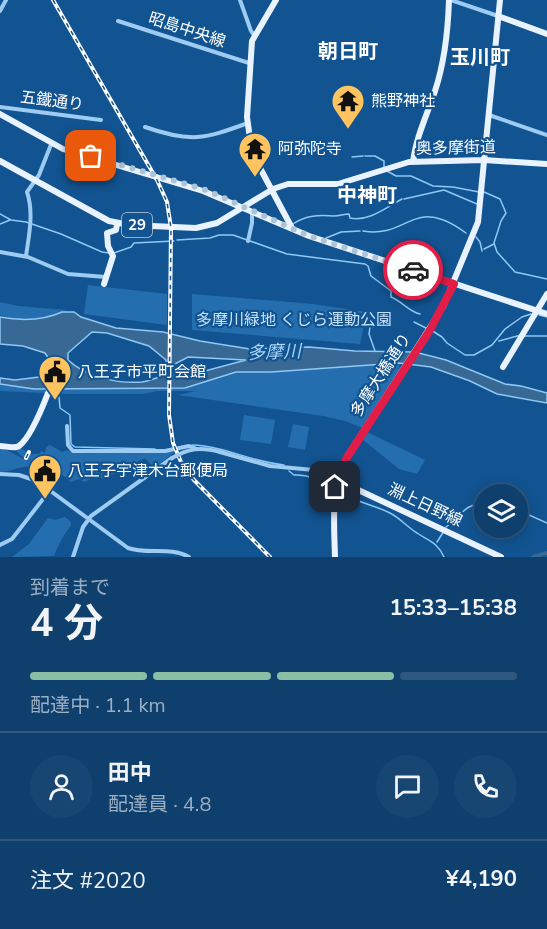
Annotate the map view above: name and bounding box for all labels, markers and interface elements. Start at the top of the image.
street label: 昭島中央線 [146,7,228,53]
district label: 朝日町 [318,38,378,65]
district label: 玉川町 [450,44,510,71]
temple icon: 熊野神社 [330,83,366,130]
street label: 五鐵通り [19,86,85,116]
place label: 熊野神社 [371,90,435,112]
pin [65,130,116,181]
temple icon: 阿弥陀寺 [237,131,273,178]
street label: 奥多摩街道 [416,136,496,160]
place label: 阿弥陀寺 [278,138,342,160]
icon: bag [74,139,107,172]
district label: 中神町 [337,182,397,209]
road number: 29 [122,213,152,237]
courier [383,240,443,300]
icon: car [397,254,430,287]
park label: 多摩川緑地 くじら運動公園 [196,309,392,331]
street label: 多摩大橋通り [346,329,416,421]
water label: 多摩川 [247,339,303,365]
public building icon: 八王子市平町会館 [37,354,73,401]
place label: 八王子市平町会館 [78,361,206,383]
public building icon: 八王子宇津木台郵便局 [27,453,63,500]
place label: 八王子宇津木台郵便局 [68,460,228,482]
pin [309,461,360,512]
icon: home [318,470,351,503]
street label: 淵上日野線 [384,478,466,532]
map controls [474,484,528,538]
button: layers [474,484,528,538]
text: 到着まで [30,574,110,601]
text: 15:33–15:38 [389,593,517,623]
text: 4 分 [30,597,103,650]
text: 配達中 · 1.1 km [30,692,166,719]
button: person [30,755,93,818]
button: chat [376,755,439,818]
button: phone [454,755,517,818]
text: 田中 [108,758,152,788]
text: 配達員 · 4.8 [108,791,211,818]
text: ¥4,190 [446,864,517,894]
text: 注文 #2020 [30,866,146,896]

